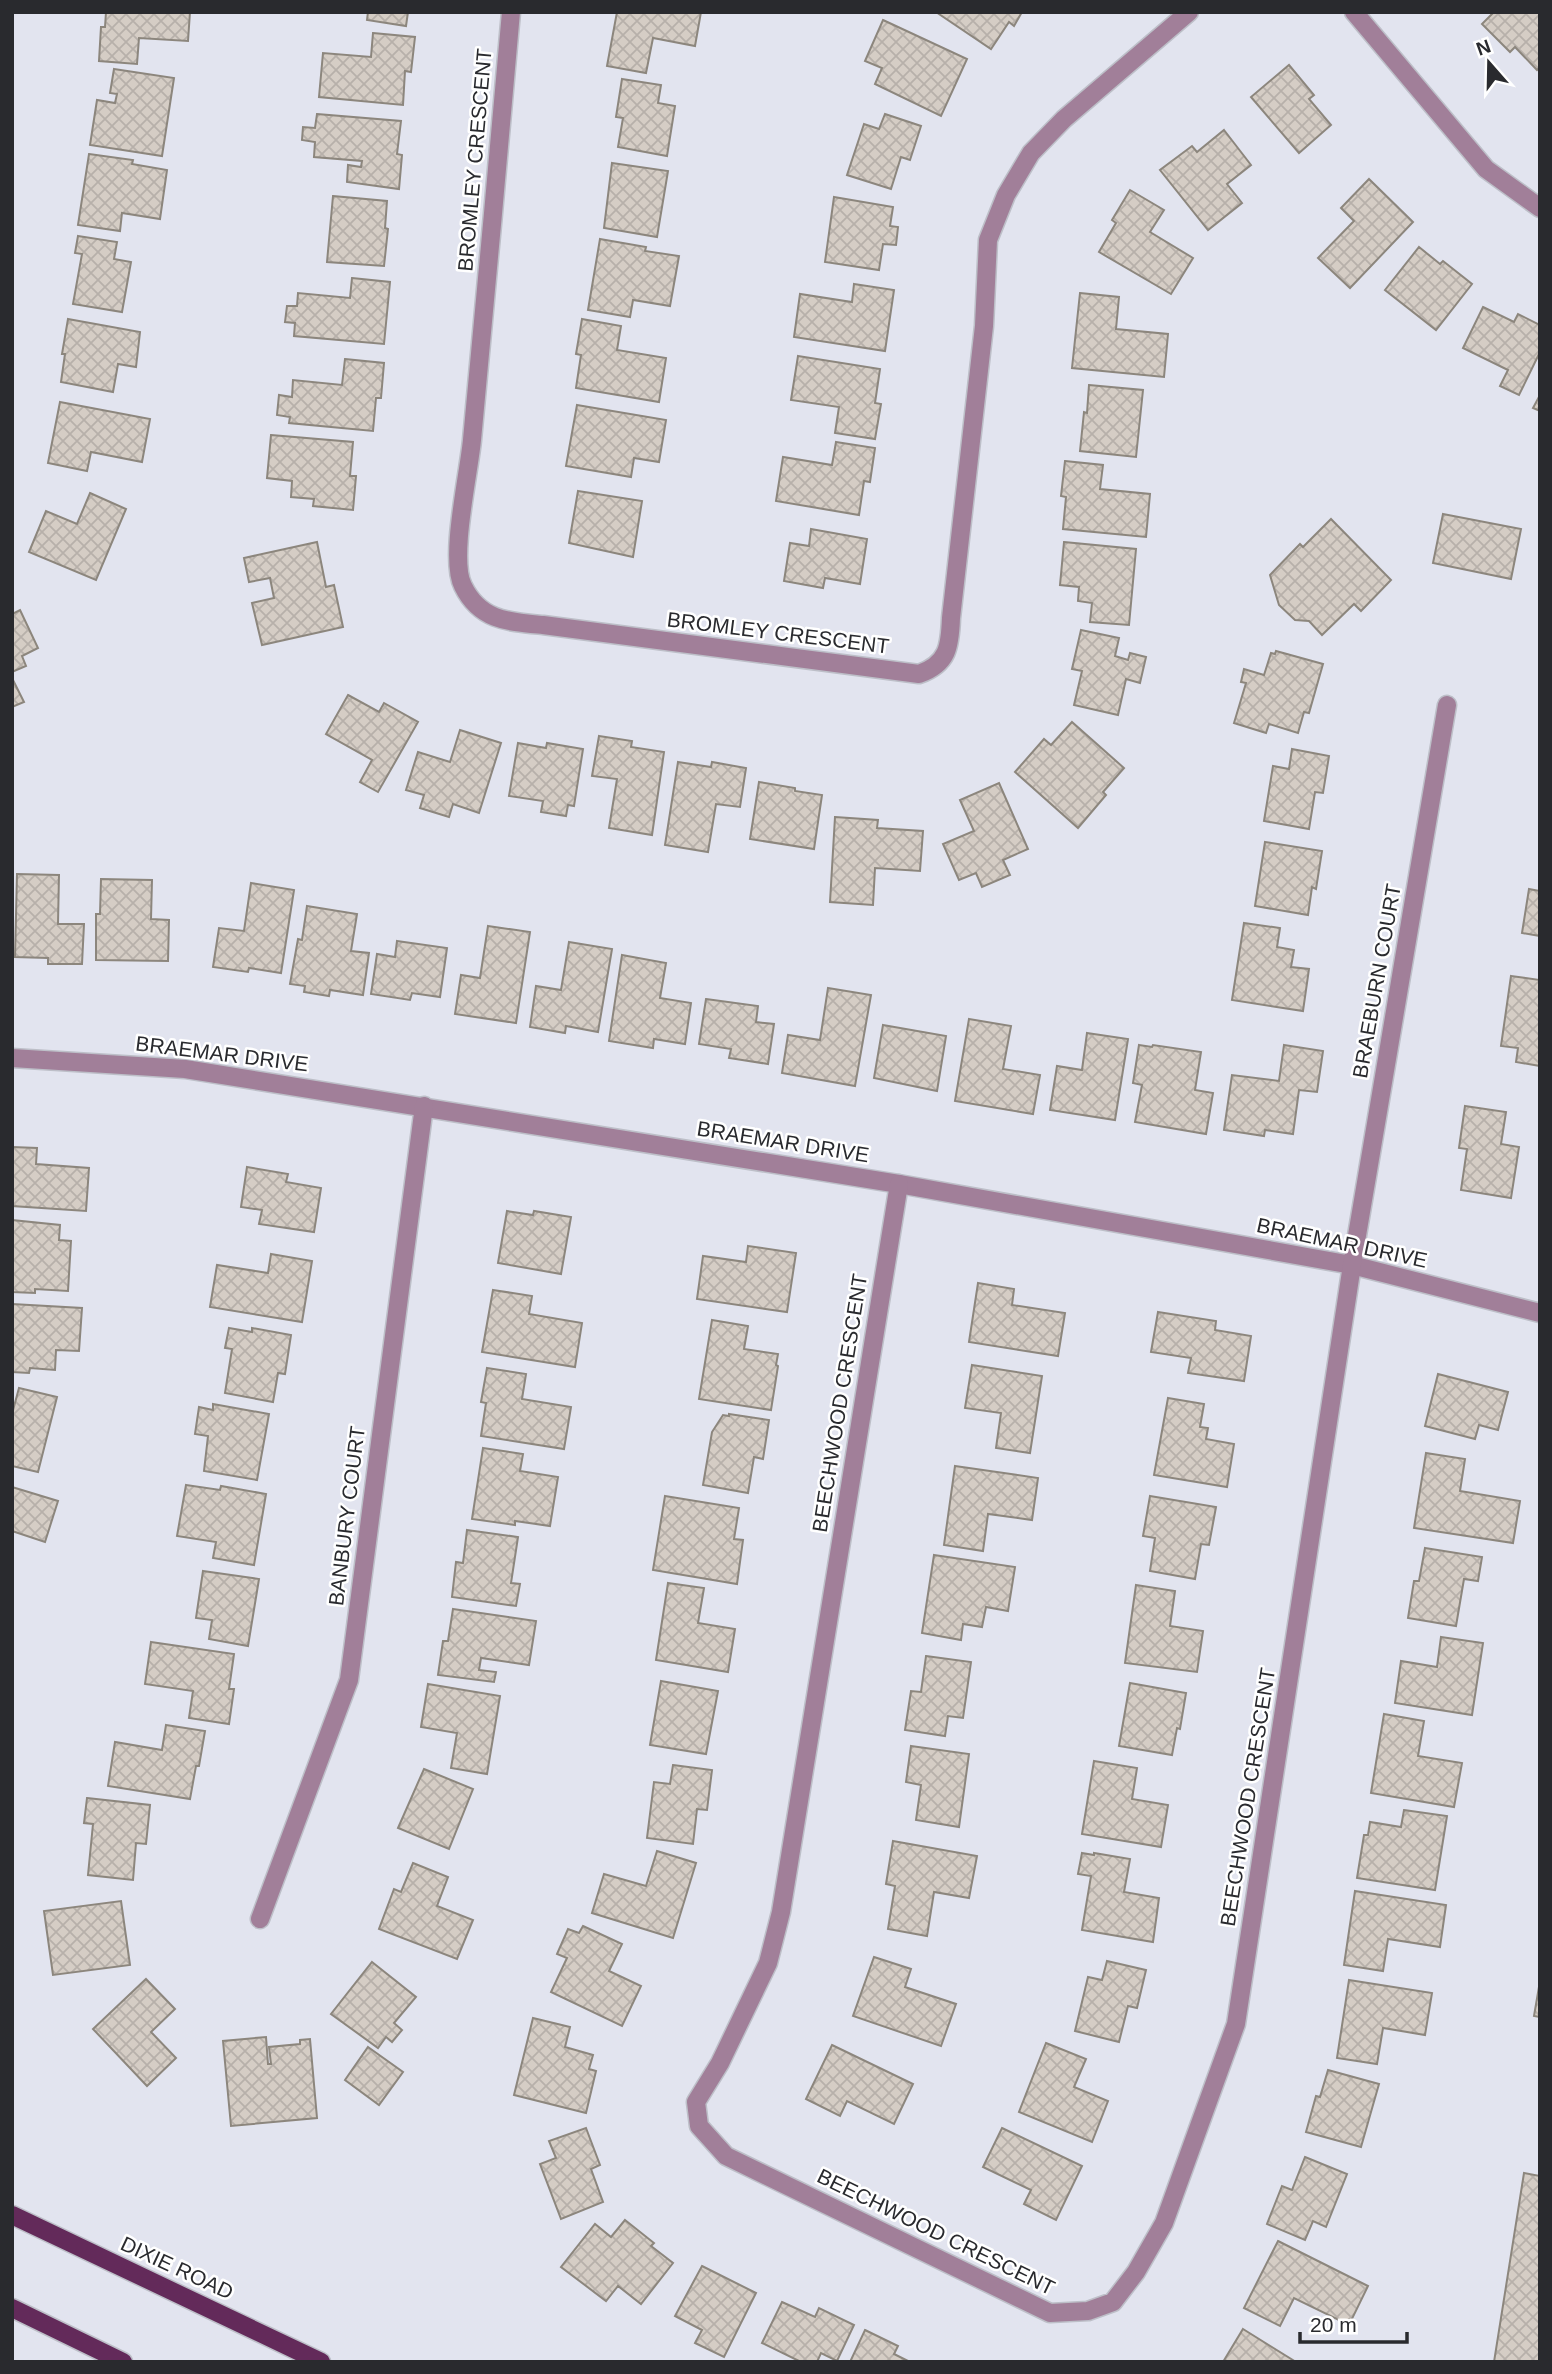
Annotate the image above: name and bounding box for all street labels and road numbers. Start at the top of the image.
street label: BROMLEY CRESCENT [453,47,496,272]
street label: BROMLEY CRESCENT [666,607,891,658]
street label: BRAEBURN COURT [1348,882,1405,1080]
street label: BRAEMAR DRIVE [134,1031,310,1076]
street label: BRAEMAR DRIVE [695,1117,871,1166]
street label: BRAEMAR DRIVE [1255,1213,1430,1272]
street label: BEECHWOOD CRESCENT [808,1272,871,1534]
street label: BANBURY COURT [324,1425,369,1607]
street label: BEECHWOOD CRESCENT [1216,1666,1279,1928]
street label: BEECHWOOD CRESCENT [814,2164,1059,2299]
street label: DIXIE ROAD [117,2231,237,2304]

